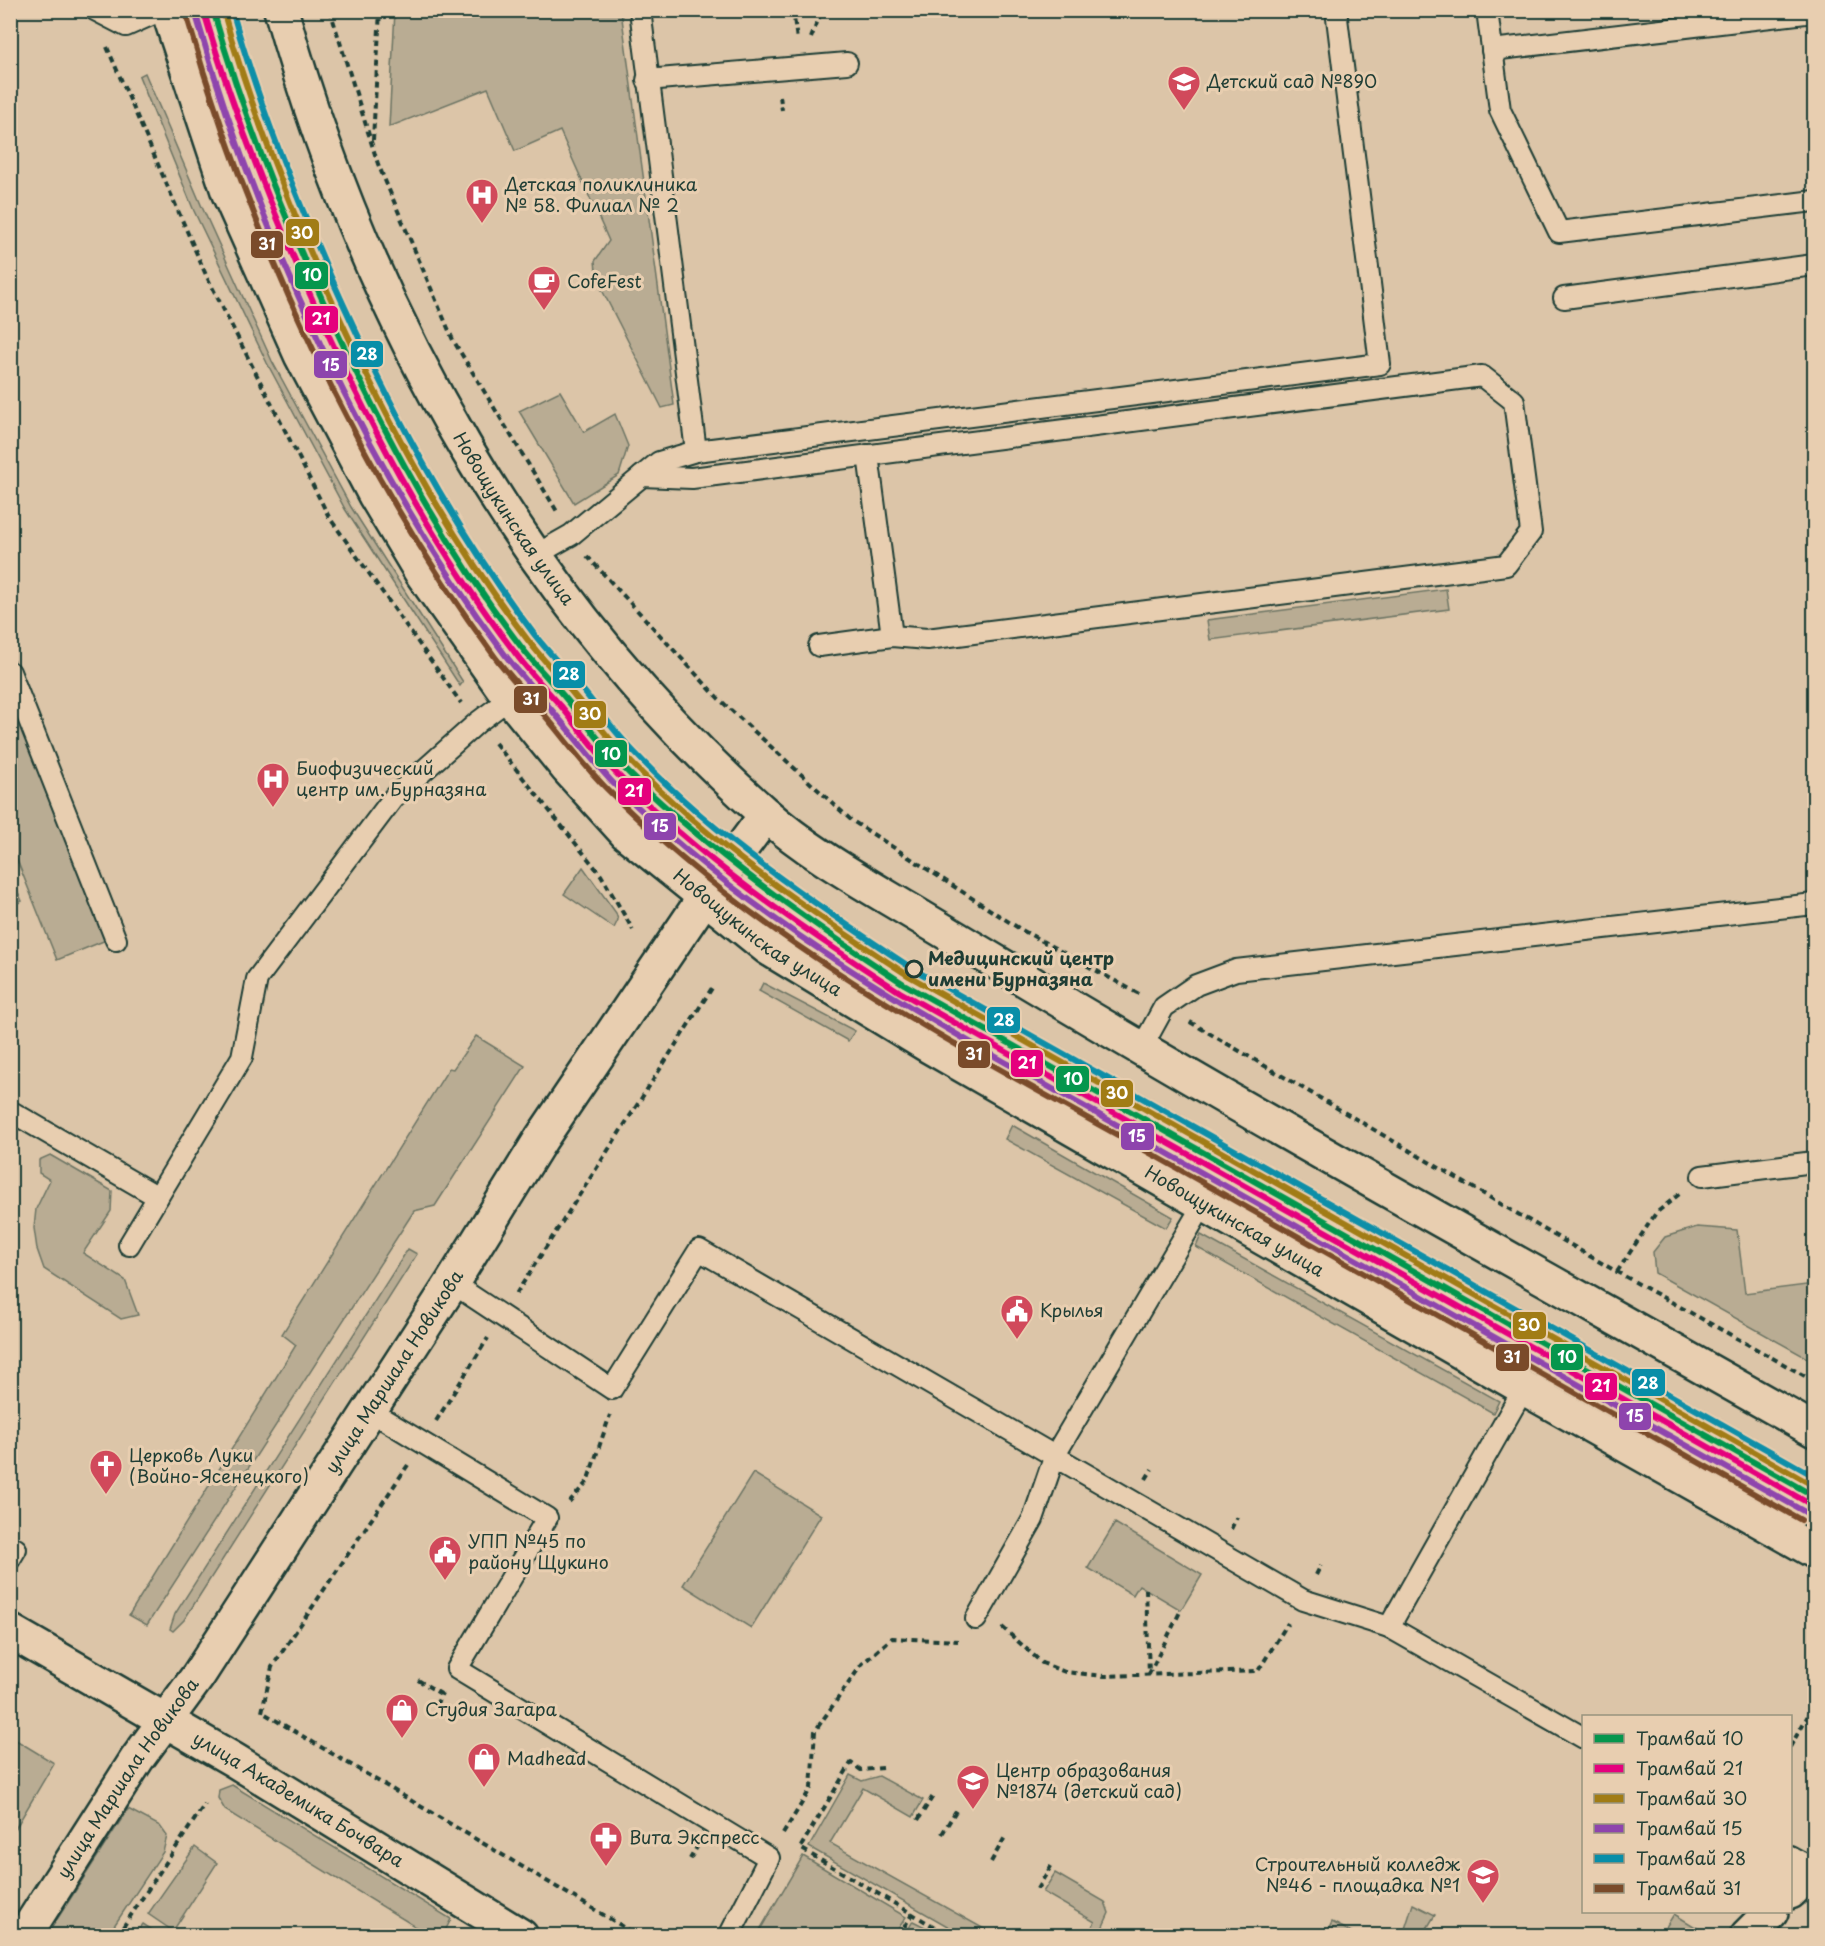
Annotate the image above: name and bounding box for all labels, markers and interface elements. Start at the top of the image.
school or university icon: Детский сад №890 [1166,64,1202,111]
place label: Детский сад №890 [1206,67,1377,94]
place label: Детская поликлиника № 58. Филиал № 2 [504,170,698,218]
hospital icon: Детская поликлиника № 58. Филиал № 2 [464,177,500,224]
line badge: 30 [285,218,320,247]
text: 30 [291,220,313,244]
line badge: 31 [250,230,284,259]
text: 31 [258,231,276,255]
line badge: 10 [294,261,329,290]
text: 10 [302,262,322,286]
cafe icon: CofeFest [526,264,562,311]
place label: CofeFest [567,267,642,294]
line badge: 21 [304,305,339,334]
text: 21 [312,306,331,330]
line badge: 28 [350,340,384,368]
text: 28 [356,341,378,365]
line badge: 15 [313,350,348,379]
text: 15 [322,352,340,376]
street label: Новощукинская улица [447,426,582,611]
line badge: 28 [552,660,586,689]
text: 28 [558,661,580,685]
line badge: 31 [513,685,548,714]
text: 31 [522,686,540,710]
line badge: 30 [573,700,607,729]
text: 30 [579,701,601,725]
line badge: 10 [594,739,628,768]
text: 10 [601,741,621,765]
place label: Биофизический центр им. Бурназяна [296,754,487,802]
hospital icon: Биофизический центр им. Бурназяна [255,761,291,808]
line badge: 21 [617,777,652,806]
text: 21 [625,778,644,802]
line badge: 15 [643,812,677,841]
text: 15 [651,813,669,837]
street label: Новощукинская улица [668,862,848,1002]
place label: Медицинский центр имени Бурназяна [928,944,1114,992]
marker: Медицинский центр имени Бурназяна [905,960,923,978]
line badge: 28 [986,1006,1021,1034]
text: 28 [993,1007,1015,1031]
line badge: 31 [957,1040,991,1069]
text: 31 [965,1041,983,1065]
line badge: 21 [1010,1049,1044,1078]
text: 21 [1018,1050,1037,1074]
line badge: 10 [1055,1065,1090,1093]
text: 10 [1063,1066,1083,1090]
line badge: 30 [1100,1079,1134,1108]
text: 30 [1106,1080,1128,1104]
line badge: 15 [1120,1122,1155,1151]
text: 15 [1128,1123,1146,1147]
street label: Новощукинская улица [1140,1158,1330,1283]
street label: улица Маршала Новикова [317,1264,469,1478]
public building icon: Крылья [999,1293,1035,1340]
place label: Крылья [1040,1296,1104,1323]
line badge: 30 [1512,1311,1547,1340]
text: 30 [1518,1312,1540,1336]
line badge: 31 [1495,1343,1530,1372]
line badge: 10 [1550,1343,1584,1371]
text: 31 [1503,1344,1521,1368]
text: 10 [1557,1344,1577,1368]
line badge: 28 [1631,1368,1666,1397]
text: 28 [1637,1370,1659,1394]
line badge: 21 [1584,1372,1618,1401]
text: 21 [1592,1373,1611,1397]
line badge: 15 [1618,1402,1652,1431]
text: 15 [1626,1403,1644,1427]
place label: Церковь Луки (Войно-Ясенецкого) [129,1441,309,1489]
church icon: Церковь Луки (Войно-Ясенецкого) [88,1448,124,1495]
place label: УПП №45 по району Щукино [468,1527,609,1575]
public building icon: УПП №45 по району Щукино [427,1534,463,1581]
street label: улица Маршала Новикова [49,1671,205,1883]
shop icon: Студия Загара [384,1692,420,1739]
place label: Студия Загара [425,1695,558,1722]
legend [1582,1715,1792,1913]
street label: улица Академика Бочвара [188,1724,410,1873]
text: Трамвай 10 [1636,1724,1743,1751]
shop icon: Madhead [466,1741,502,1788]
place label: Madhead [507,1744,586,1771]
text: Трамвай 21 [1636,1754,1743,1781]
place label: Центр образования №1874 (детский сад) [996,1756,1182,1804]
school or university icon: Центр образования №1874 (детский сад) [955,1763,991,1810]
text: Трамвай 30 [1636,1784,1747,1811]
text: Трамвай 15 [1636,1814,1743,1841]
pharmacy icon: Вита Экспресс [588,1820,624,1867]
place label: Вита Экспресс [629,1823,760,1850]
text: Трамвай 28 [1636,1844,1746,1871]
place label: Строительный колледж №46 - площадка №1 [1255,1850,1460,1898]
school or university icon: Строительный колледж №46 - площадка №1 [1465,1857,1501,1904]
text: Трамвай 31 [1636,1874,1741,1901]

